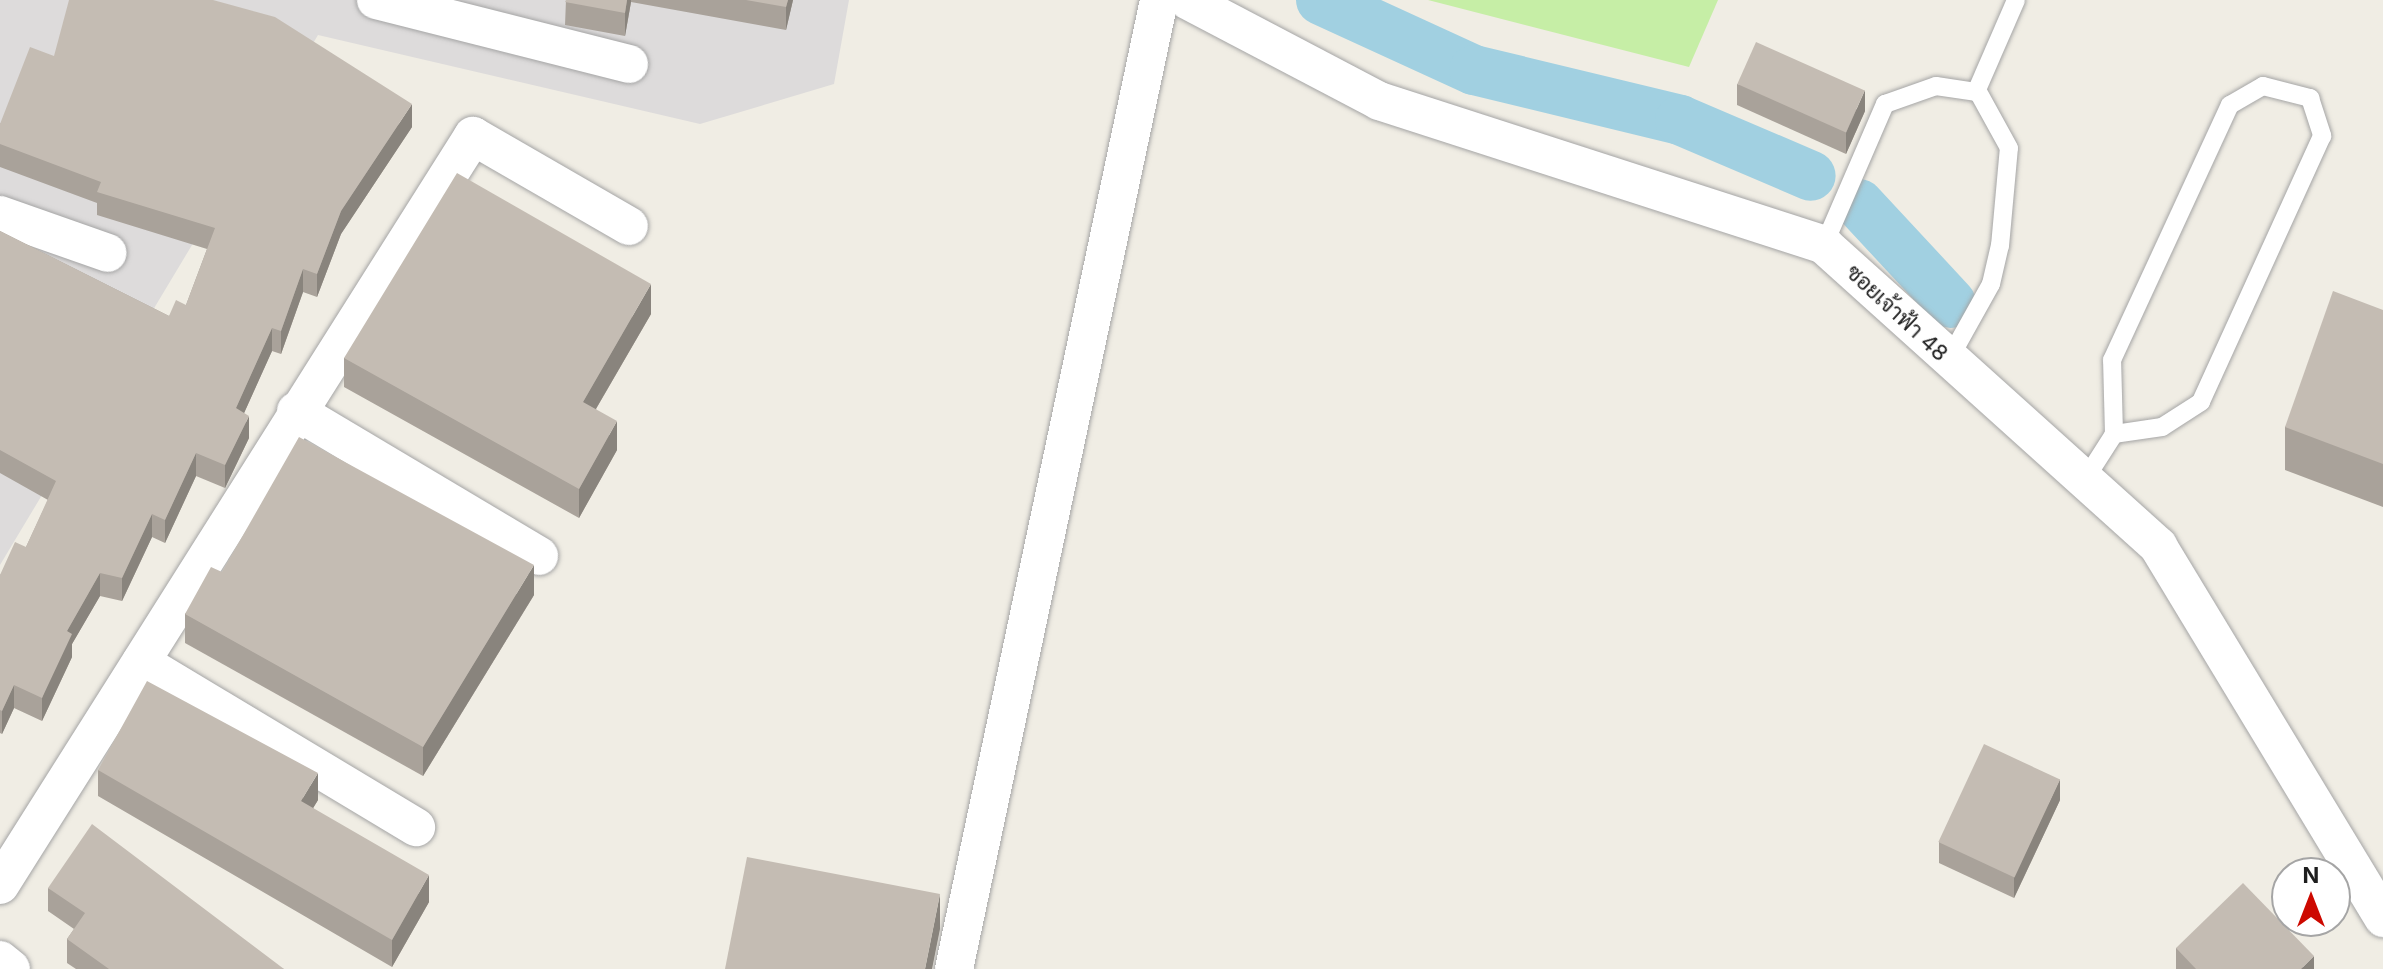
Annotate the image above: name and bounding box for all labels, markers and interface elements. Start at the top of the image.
street label: ซอยเจ้าฟ้า 48 [1841,259,1953,367]
north arrow [2271,857,2351,937]
text: N [2303,862,2319,888]

